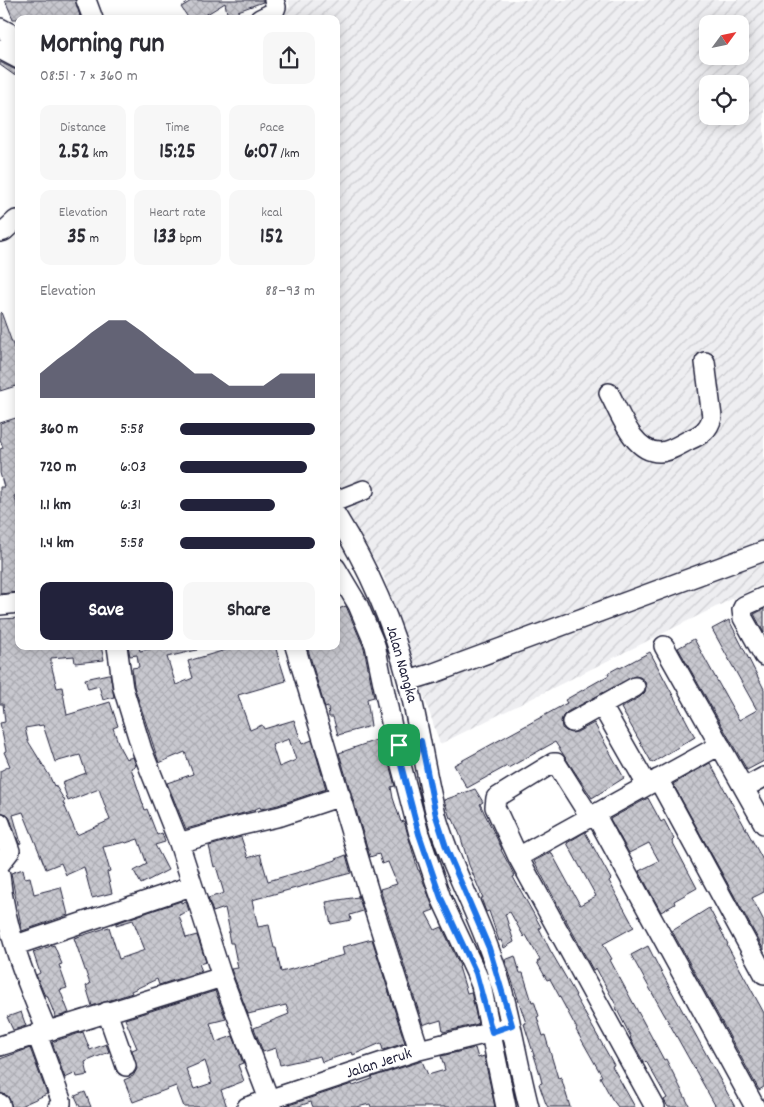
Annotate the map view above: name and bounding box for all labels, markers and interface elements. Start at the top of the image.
north arrow [699,15,749,65]
map controls [699,15,749,125]
text: Morning run [40,26,164,66]
button: share [263,32,315,84]
text: 08:51 · 7 × 360 m [40,65,138,88]
button: locate [699,75,749,125]
text: Distance [60,118,106,138]
text: Time [166,118,189,138]
text: Pace [259,118,284,138]
text: 2.52 [58,138,90,168]
text: 15:25 [159,138,196,168]
text: 6:07 [244,138,277,168]
text: km [90,144,108,164]
text: /km [277,144,300,164]
text: Elevation [59,203,108,223]
text: Heart rate [149,203,206,223]
text: kcal [261,203,282,223]
text: 35 [67,223,86,253]
text: 133 [153,223,176,253]
text: 152 [260,223,284,253]
text: m [86,229,99,249]
text: bpm [176,229,202,249]
text: Elevation [40,280,96,303]
text: 88–93 m [265,280,315,303]
text: 360 m [40,418,78,441]
text: 5:58 [120,418,144,441]
text: 720 m [40,456,77,479]
text: 6:03 [120,456,146,479]
text: 1.1 km [40,494,71,517]
text: 6:31 [120,494,141,517]
text: 1.4 km [40,532,74,555]
text: 5:58 [120,532,144,555]
button: Save [40,582,173,640]
button: Share [183,582,315,640]
street label: Jalan Nangka [379,623,423,706]
pin [378,724,420,766]
icon: arrive [385,731,413,759]
street label: Jalan Jeruk [343,1043,415,1085]

